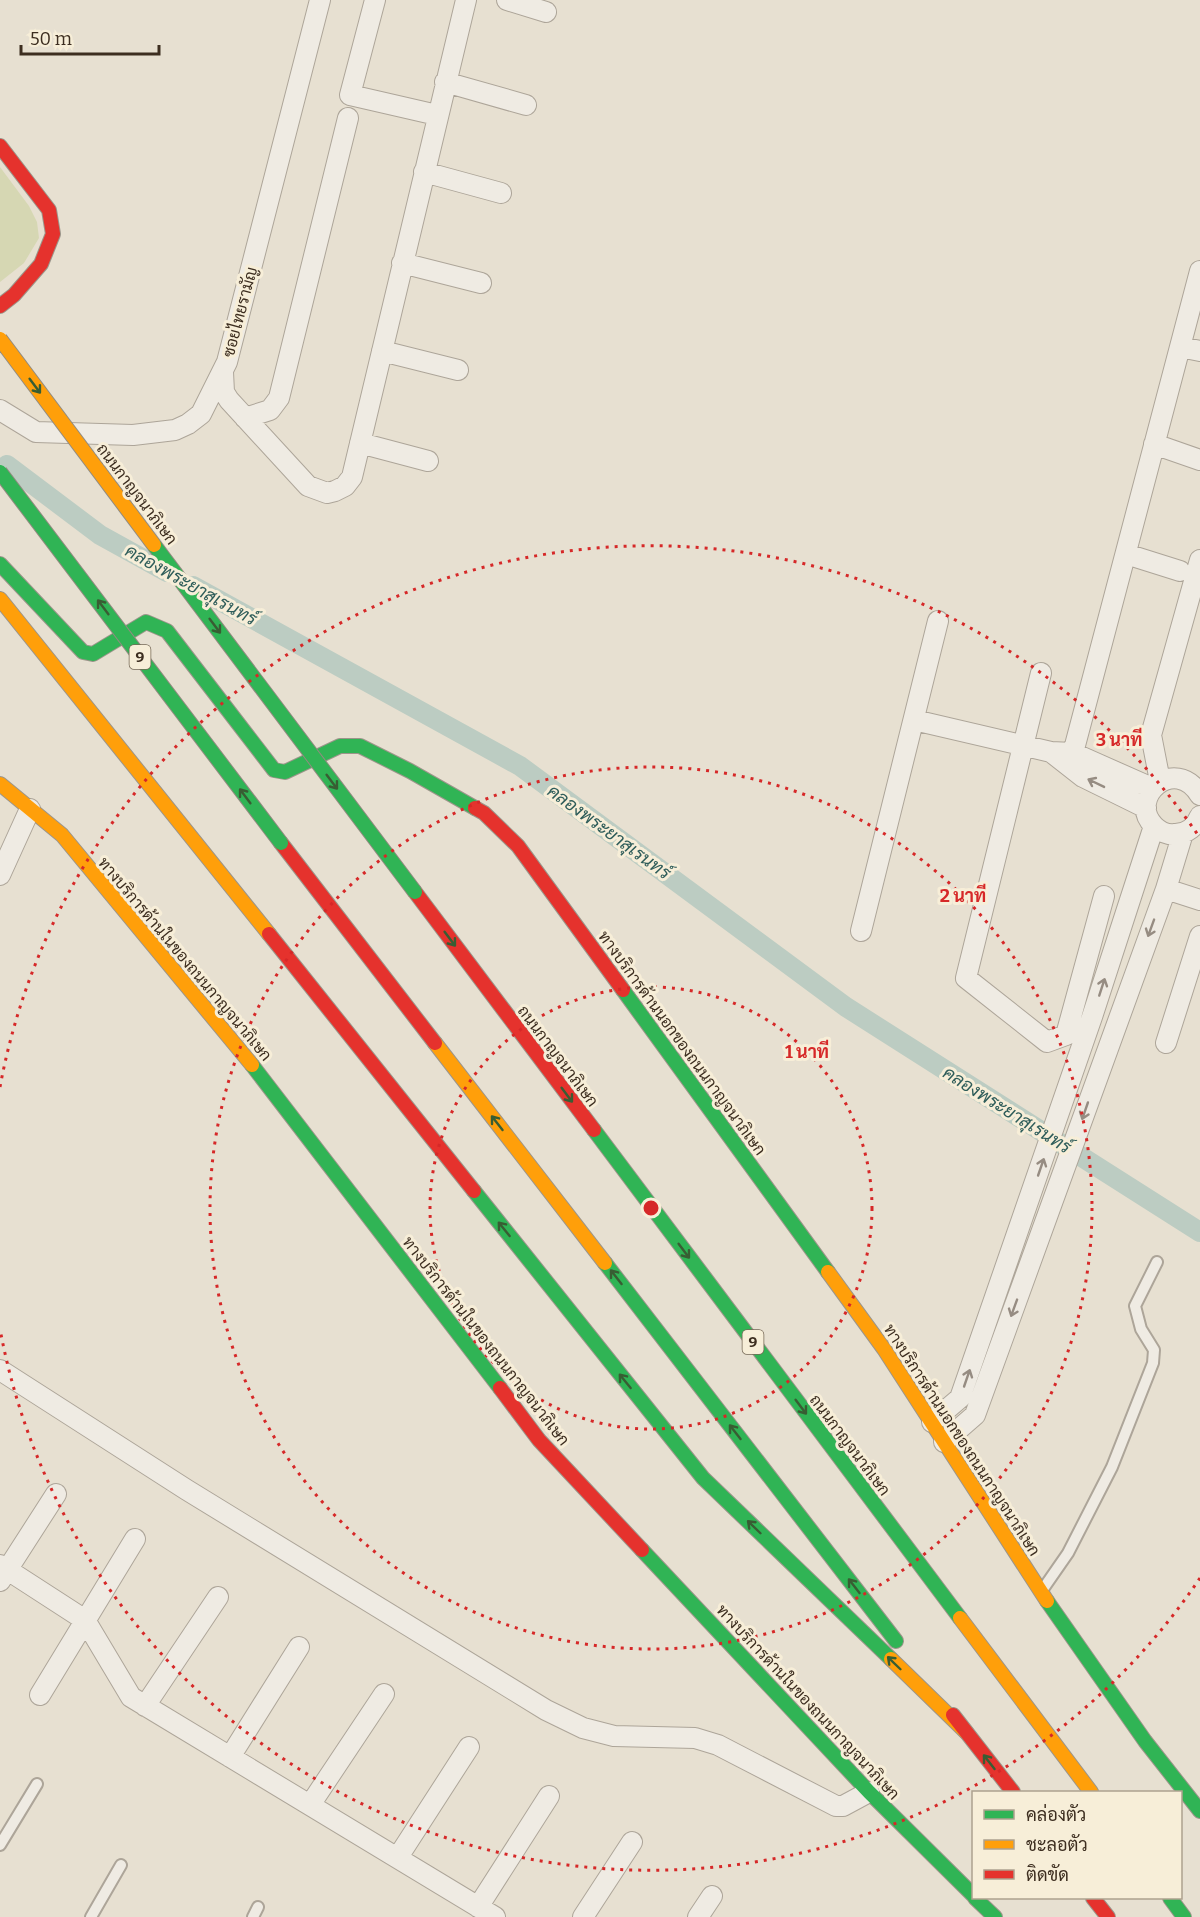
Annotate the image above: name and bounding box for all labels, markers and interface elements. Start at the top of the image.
scale bar [21,18,159,56]
text: 50 m [30,28,72,50]
street label: ซอยไทยรามัญ [217,264,261,359]
one-way arrow [29,377,41,393]
street label: ถนนกาญจนาภิเษก [93,440,181,548]
water label: คลองพระยาสุเรนทร์ [121,538,264,633]
one-way arrow [96,600,109,616]
one-way arrow [209,617,221,633]
road number: 9 [130,645,150,669]
text: 3 นาที [1096,727,1142,751]
one-way arrow [326,773,338,789]
one-way arrow [1087,777,1105,789]
water label: คลองพระยาสุเรนทร์ [542,778,679,887]
one-way arrow [239,789,252,805]
street label: ทางบริการด้านในของถนนกาญจนาภิเษก [94,852,277,1065]
text: 2 นาที [940,883,986,907]
one-way arrow [1145,918,1156,937]
street label: ทางบริการด้านนอกของถนนกาญจนาภิเษก [594,927,771,1159]
one-way arrow [444,930,456,946]
one-way arrow [1097,978,1108,997]
street label: ถนนกาญจนาภิเษก [514,1002,602,1110]
text: 1 นาที [785,1039,829,1063]
water label: คลองพระยาสุเรนทร์ [938,1060,1079,1161]
one-way arrow [561,1086,573,1102]
one-way arrow [1078,1101,1089,1120]
one-way arrow [490,1115,503,1131]
one-way arrow [1036,1158,1047,1177]
centre of rings [641,1198,661,1218]
one-way arrow [497,1221,510,1237]
street label: ทางบริการด้านในของถนนกาญจนาภิเษก [399,1232,575,1449]
one-way arrow [678,1242,690,1258]
one-way arrow [609,1270,622,1286]
one-way arrow [1008,1298,1019,1317]
street label: ทางบริการด้านนอกของถนนกาญจนาภิเษก [880,1320,1045,1559]
road number: 9 [742,1330,764,1354]
one-way arrow [963,1369,974,1388]
one-way arrow [619,1373,632,1389]
street label: ถนนกาญจนาภิเษก [806,1391,894,1499]
one-way arrow [795,1398,807,1414]
one-way arrow [728,1424,741,1440]
one-way arrow [746,1520,761,1534]
one-way arrow [847,1579,860,1595]
street label: ทางบริการด้านในของถนนกาญจนาภิเษก [712,1599,905,1803]
one-way arrow [887,1655,902,1670]
one-way arrow [983,1755,996,1771]
legend [972,1791,1182,1899]
text: คล่องตัว [1026,1803,1086,1826]
text: ชะลอตัว [1026,1834,1088,1856]
text: ติดขัด [1026,1864,1069,1886]

